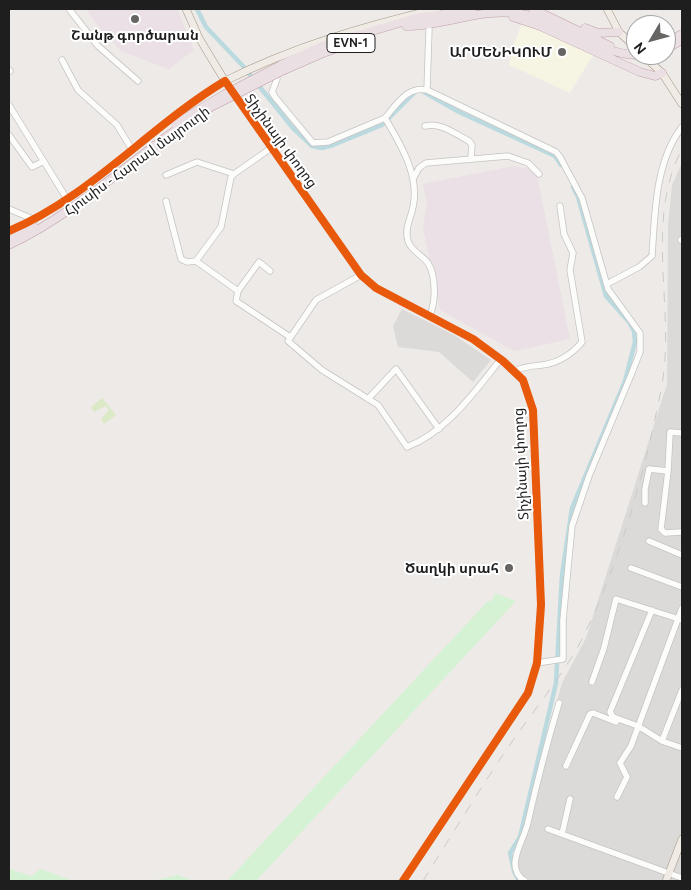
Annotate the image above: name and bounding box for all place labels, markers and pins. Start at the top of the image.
marker: Շանթ գործարան [129,13,141,25]
place label: Շանթ գործարան [71,27,199,43]
place label: ԱՐՄԵՆԻԿՈՒՄ [450,44,552,60]
marker: ԱՐՄԵՆԻԿՈՒՄ [556,46,568,58]
place label: Ծաղկի սրահ [405,560,499,576]
marker: Ծաղկի սրահ [503,562,515,574]

